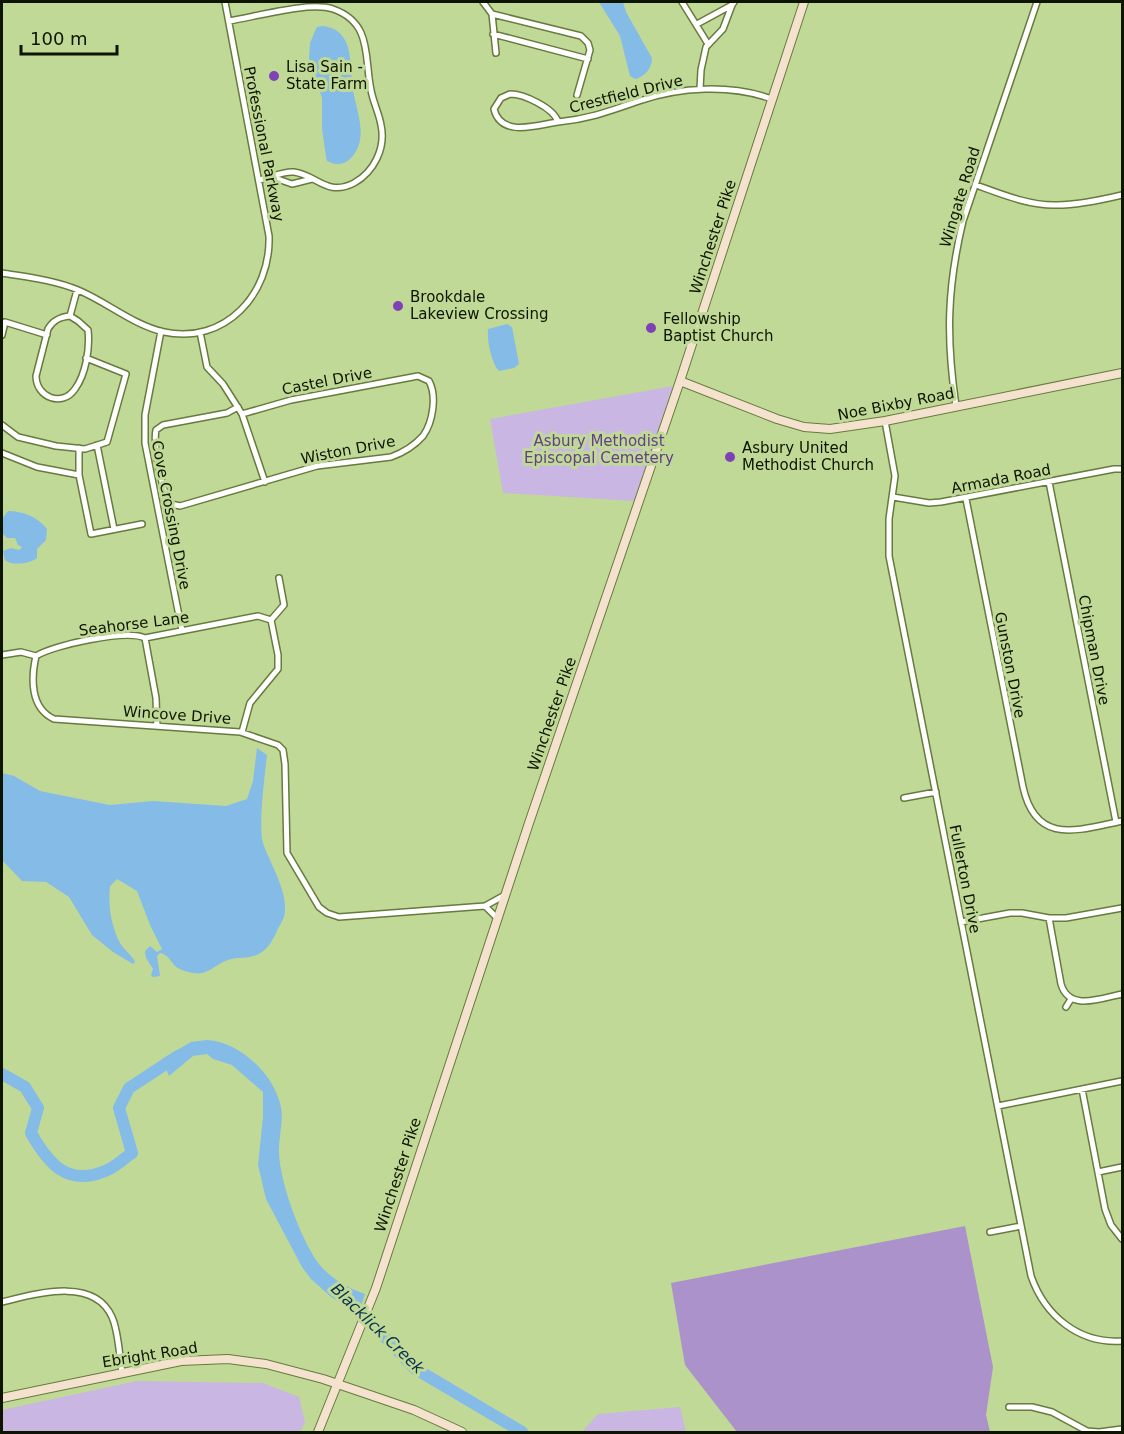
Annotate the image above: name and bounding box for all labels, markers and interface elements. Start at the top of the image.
scale bar [21,18,117,56]
text: 100 m [30,28,88,49]
place label: Lisa Sain - State Farm [286,58,367,93]
street label: Professional Parkway [240,65,288,223]
marker: Lisa Sain - State Farm [267,69,281,83]
street label: Crestfield Drive [567,71,685,117]
street label: Wingate Road [936,144,984,250]
street label: Winchester Pike [686,177,740,297]
place label: Brookdale Lakeview Crossing [410,288,549,323]
marker: Brookdale Lakeview Crossing [391,299,405,313]
place label: Fellowship Baptist Church [663,310,774,345]
marker: Fellowship Baptist Church [644,321,658,335]
street label: Castel Drive [280,363,374,399]
street label: Noe Bixby Road [836,384,956,424]
street label: Wiston Drive [299,432,397,468]
park label: Asbury Methodist Episcopal Cemetery [524,432,674,467]
street label: Cove Crossing Drive [148,439,194,591]
place label: Asbury United Methodist Church [742,439,874,474]
marker: Asbury United Methodist Church [723,450,737,464]
street label: Armada Road [950,461,1052,497]
street label: Chipman Drive [1075,593,1113,707]
street label: Seahorse Lane [78,608,190,640]
street label: Gunston Drive [991,610,1029,720]
street label: Winchester Pike [524,655,580,773]
street label: Wincove Drive [122,702,232,728]
street label: Fullerton Drive [946,823,984,935]
street label: Winchester Pike [371,1115,425,1235]
water label: Blacklick Creek [327,1279,429,1378]
street label: Ebright Road [101,1339,199,1371]

